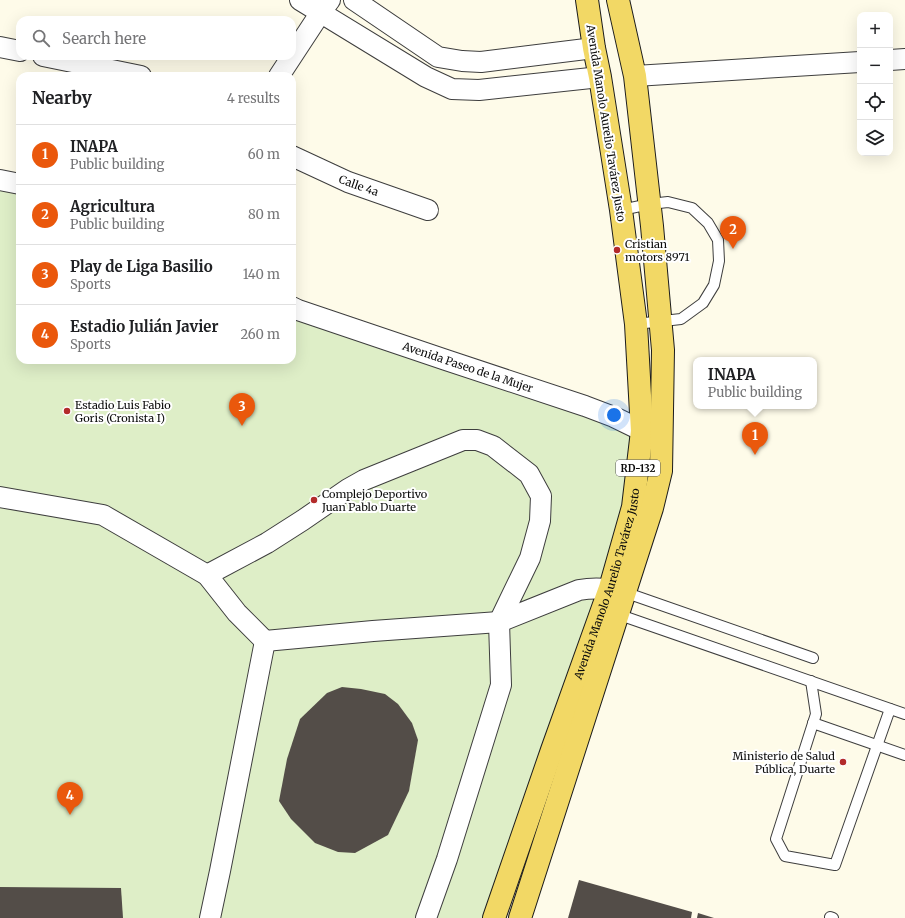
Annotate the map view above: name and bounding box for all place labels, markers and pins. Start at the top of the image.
pin: 2 [720,216,746,249]
place label: Cristian motors 8971 [625,237,689,264]
marker: Cristian motors 8971 [612,245,622,255]
pin: 3 [229,393,255,426]
place label: Estadio Luis Fabio Goris (Cronista I) [75,398,171,425]
marker: Estadio Luis Fabio Goris (Cronista I) [62,406,72,416]
pin: 1 [742,422,768,455]
place label: Complejo Deportivo Juan Pablo Duarte [321,487,428,514]
marker: Complejo Deportivo Juan Pablo Duarte [309,495,319,505]
place label: Ministerio de Salud Pública, Duarte [732,749,835,776]
marker: Ministerio de Salud Pública, Duarte [838,757,848,767]
pin: 4 [57,782,83,815]

